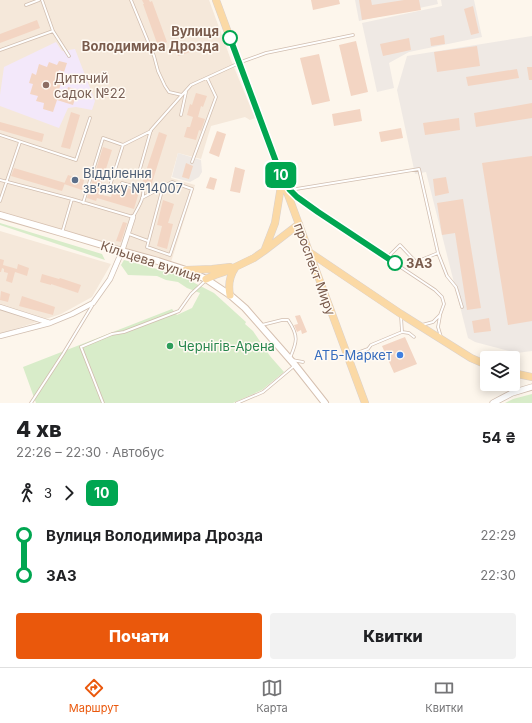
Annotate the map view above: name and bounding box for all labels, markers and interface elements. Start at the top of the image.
place label: Вулиця Володимира Дрозда [82,23,219,54]
marker: Вулиця Володимира Дрозда [222,30,238,46]
place label: Дитячий садок №22 [54,70,126,101]
marker: Дитячий садок №22 [41,80,51,90]
line badge: 10 [263,162,299,188]
place label: Відділення зв’язку №14007 [83,165,183,196]
text: 10 [273,166,289,183]
marker: Відділення зв’язку №14007 [70,175,80,185]
street label: проспект Миру [291,221,339,317]
street label: Кільцева вулиця [99,237,203,285]
marker: ЗАЗ [387,255,403,271]
place label: ЗАЗ [406,255,433,271]
place label: Чернігів-Арена [178,338,275,354]
marker: Чернігів-Арена [165,341,175,351]
place label: АТБ-Маркет [314,347,392,363]
marker: АТБ-Маркет [395,350,405,360]
map controls [480,351,520,391]
button: layers [480,351,520,391]
text: 4 хв [16,416,62,442]
text: 54 ₴ [482,428,516,447]
text: 22:26 – 22:30 · Автобус [16,444,164,460]
icon: walk [16,482,38,504]
icon: forward [58,482,80,504]
text: 10 [94,484,110,501]
text: 3 [44,485,52,501]
text: Вулиця Володимира Дрозда [46,526,263,545]
text: 22:29 [480,527,516,543]
text: ЗАЗ [46,566,77,585]
text: 22:30 [480,567,516,583]
button: Почати [16,613,262,659]
button: Квитки [270,613,516,659]
tab: Маршрут [69,677,119,715]
tab: Карта [256,677,288,715]
tab: Квитки [425,677,463,715]

